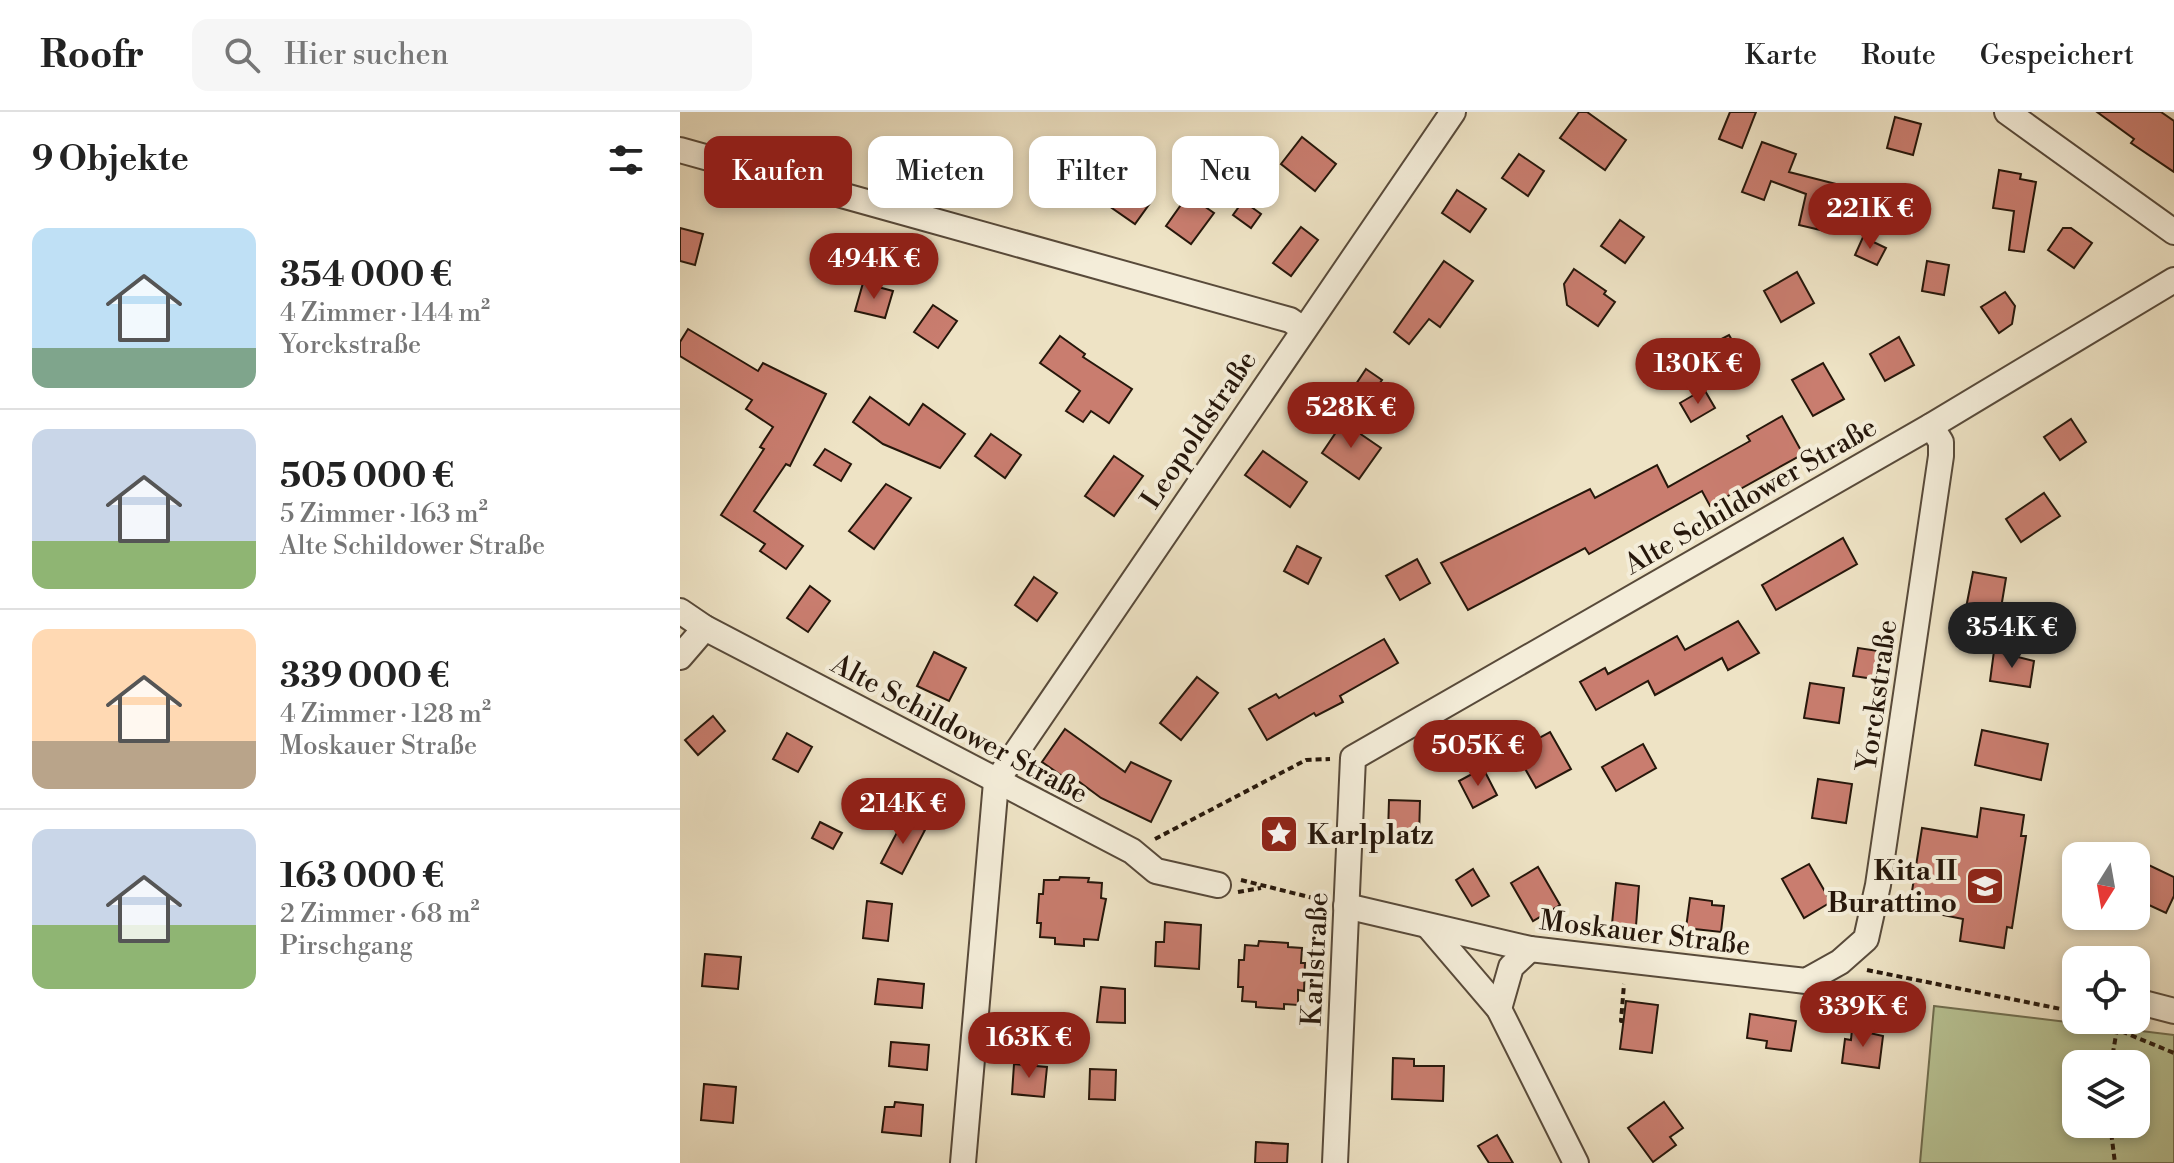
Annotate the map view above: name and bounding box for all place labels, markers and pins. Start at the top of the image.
pin: 221K € [1805,183,1935,251]
pin: 494K € [809,233,939,301]
pin: 130K € [1633,338,1763,406]
pin: 528K € [1286,382,1416,450]
pin: 354K € [1947,602,2077,670]
pin: 505K € [1413,720,1543,788]
pin: 214K € [838,778,968,846]
place icon: Karlplatz [1258,813,1300,855]
place label: Karlplatz [1307,818,1434,853]
place label: Kita II Burattino [1827,854,1957,921]
school or university icon: Kita II Burattino [1964,865,2006,907]
pin: 339K € [1798,981,1928,1049]
pin: 163K € [964,1012,1094,1080]

